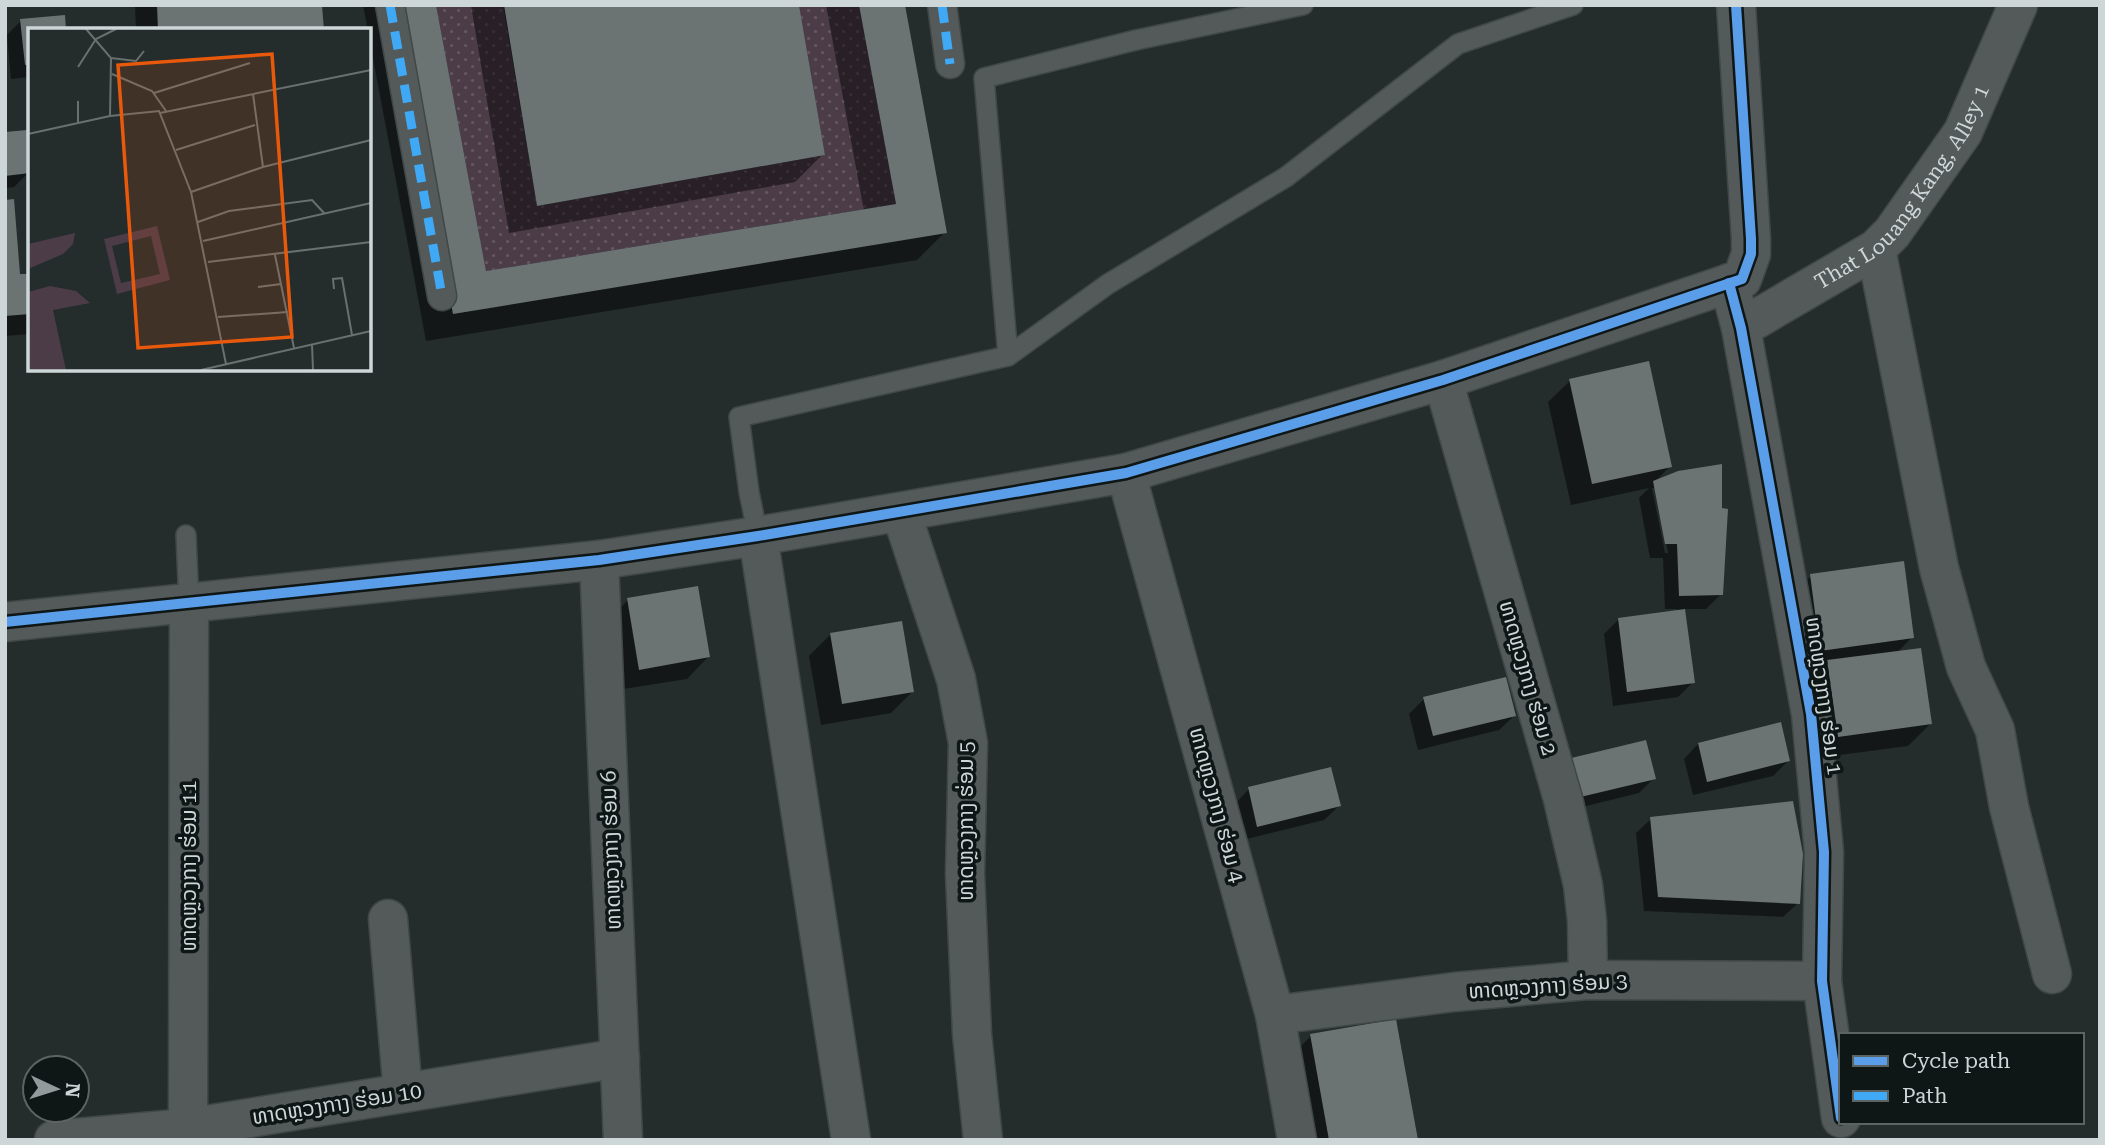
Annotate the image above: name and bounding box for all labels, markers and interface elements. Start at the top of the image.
inset map [28,28,371,371]
street label: That Louang Kang, Alley 1 [1810,81,1994,294]
street label: ທາດຫຼວງກາງ ຮ່ອມ 2 [1495,598,1561,758]
street label: ທາດຫຼວງກາງ ຮ່ອມ 1 [1801,615,1847,777]
street label: ທາດຫຼວງກາງ ຮ່ອມ 4 [1185,725,1249,885]
street label: ທາດຫຼວງກາງ ຮ່ອມ 5 [954,741,978,901]
street label: ທາດຫຼວງກາງ ຮ່ອມ 6 [596,770,626,930]
street label: ທາດຫຼວງກາງ ຮ່ອມ 11 [177,780,201,952]
street label: ທາດຫຼວງກາງ ຮ່ອມ 3 [1468,968,1628,1004]
legend [1839,1033,2084,1124]
text: Cycle path [1902,1049,2011,1073]
north arrow [21,1054,91,1124]
street label: ທາດຫຼວງກາງ ຮ່ອມ 10 [251,1079,423,1129]
text: N [60,1082,84,1099]
text: Path [1902,1084,1948,1108]

